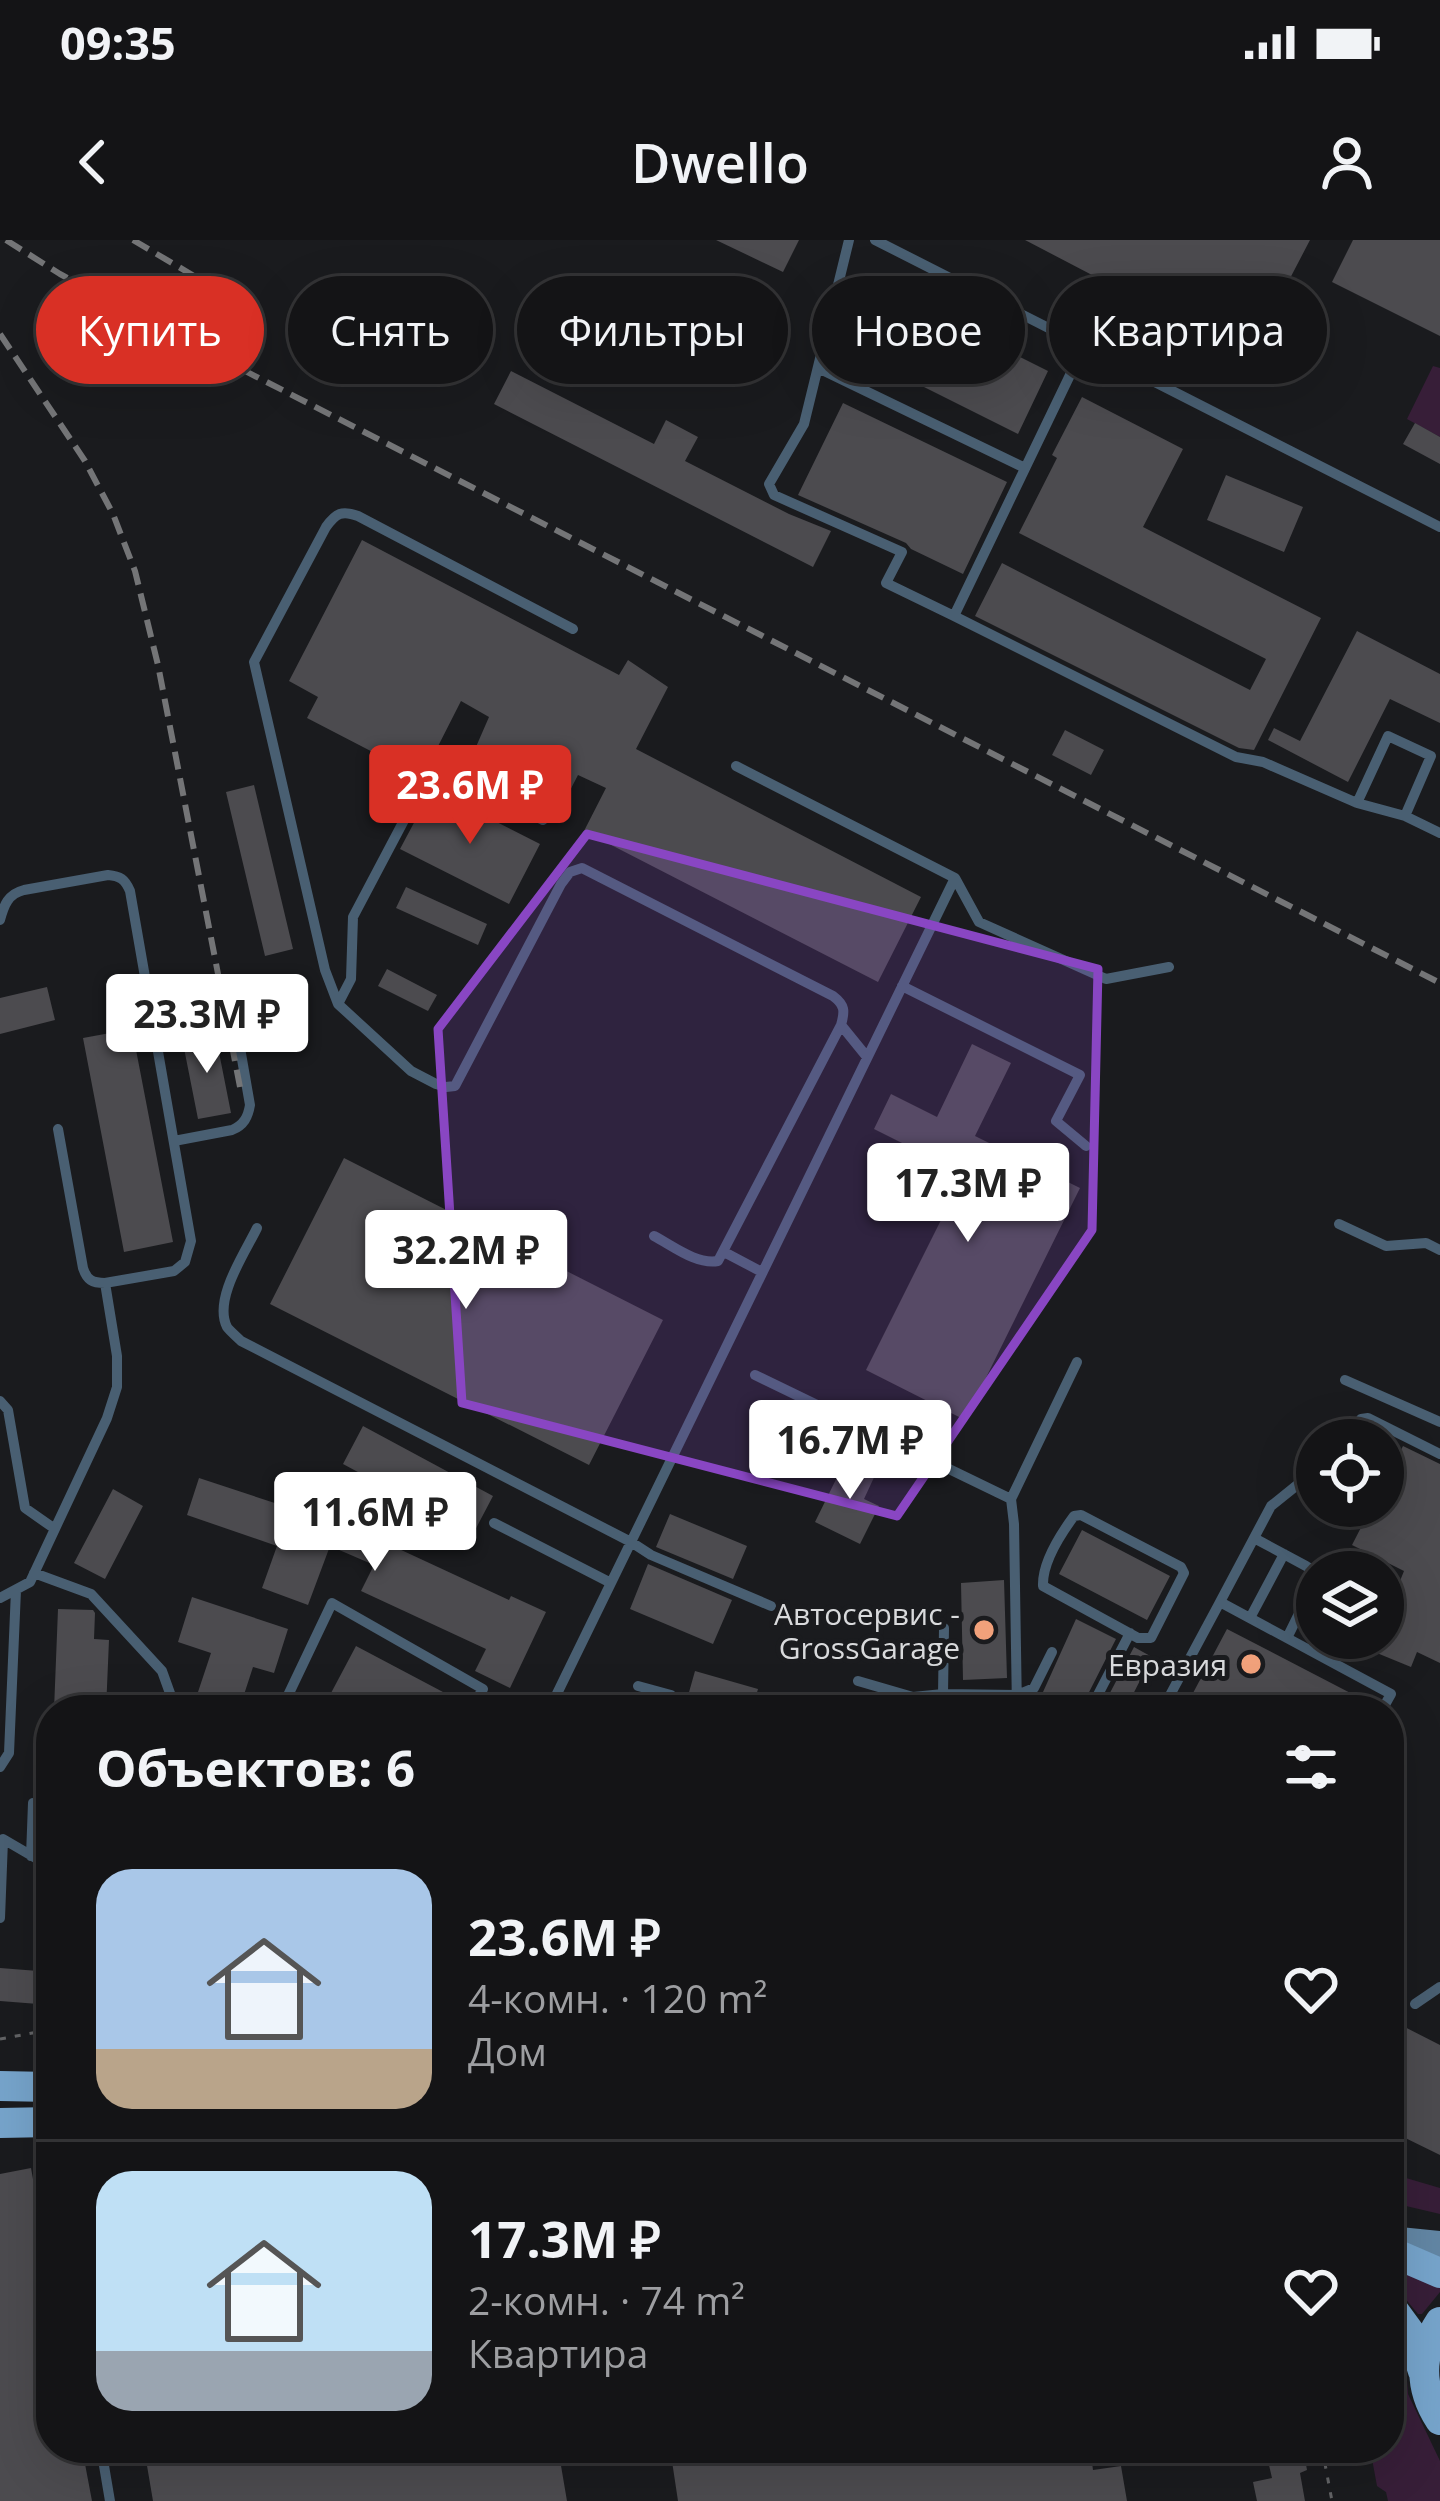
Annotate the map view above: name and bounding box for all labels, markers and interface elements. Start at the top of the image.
text: 09:35 [60,12,176,73]
text: Dwello [631,125,809,199]
icon: back [60,129,126,195]
icon: person [1314,129,1380,195]
chip: Купить [36,276,264,384]
chip: Снять [288,276,493,384]
chip: Фильтры [517,276,788,384]
chip: Новое [812,276,1025,384]
chip: Квартира [1049,276,1327,384]
pin: 23.6M ₽ [359,745,581,847]
text: 23.6M ₽ [396,757,544,810]
pin: 23.3M ₽ [96,974,318,1076]
text: 23.3M ₽ [133,986,281,1039]
pin: 17.3M ₽ [857,1143,1079,1245]
text: 17.3M ₽ [894,1155,1042,1208]
pin: 32.2M ₽ [355,1210,577,1312]
text: 32.2M ₽ [392,1222,540,1275]
pin: 16.7M ₽ [739,1400,961,1502]
text: 16.7M ₽ [776,1412,924,1465]
map controls [1296,1419,1404,1659]
button: locate [1296,1419,1404,1527]
pin: 11.6M ₽ [264,1472,486,1574]
text: 11.6M ₽ [301,1484,449,1537]
button: layers [1296,1551,1404,1659]
place label: Автосервис - GrossGarage [774,1593,960,1668]
marker: Автосервис - GrossGarage [971,1617,997,1643]
place label: Евразия [1108,1644,1227,1685]
marker: Евразия [1238,1651,1264,1677]
text: Объектов: 6 [96,1732,415,1802]
icon: filters [1278,1734,1344,1800]
text: 23.6M ₽ [468,1901,661,1971]
icon: home [192,1917,336,2061]
icon: heart [1278,1956,1344,2022]
text: 4-комн. · 120 m² [468,1971,767,2024]
text: Дом [468,2024,547,2077]
text: 17.3M ₽ [468,2203,661,2273]
icon: home [192,2219,336,2363]
icon: heart [1278,2258,1344,2324]
text: 2-комн. · 74 m² [468,2273,745,2326]
text: Квартира [468,2326,648,2379]

